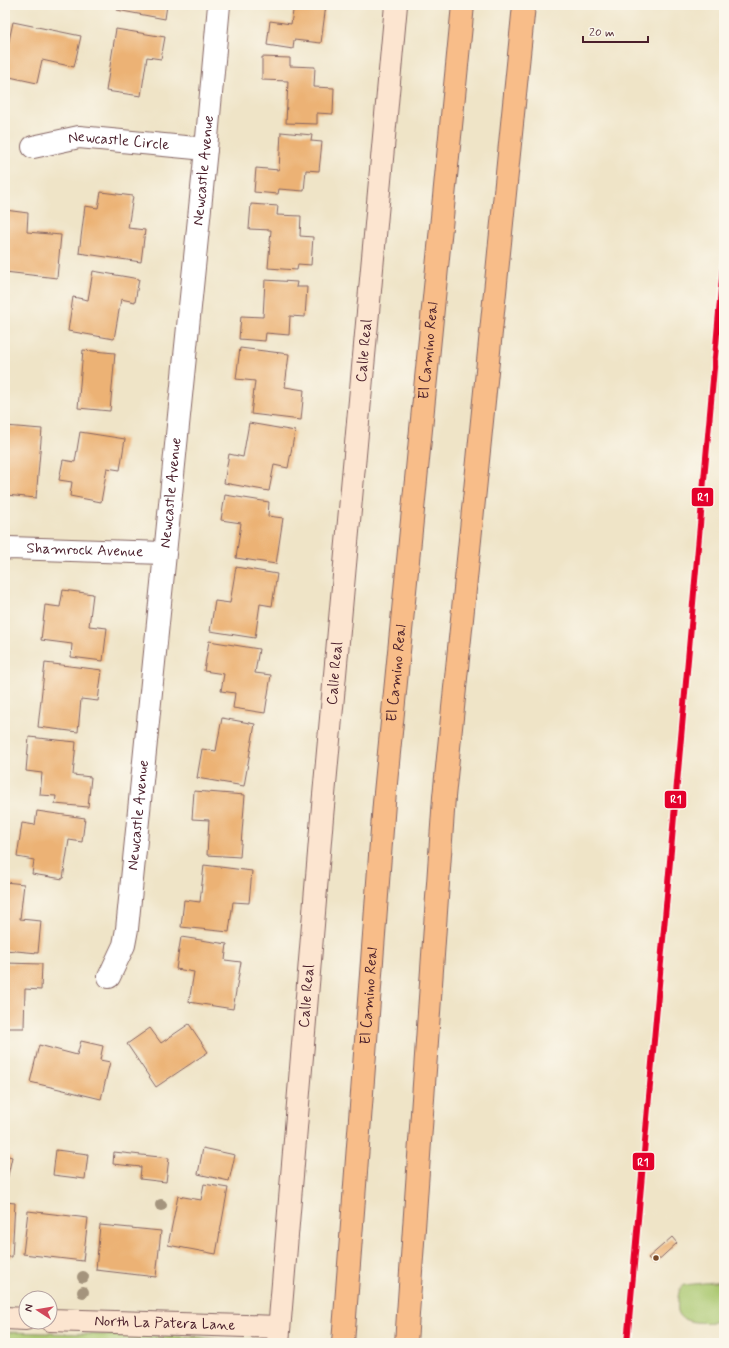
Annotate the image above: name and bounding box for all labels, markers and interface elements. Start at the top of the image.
scale bar [583,18,648,44]
text: 20 m [589,25,615,41]
street label: Newcastle Avenue [188,114,219,227]
street label: Newcastle Circle [66,127,170,155]
street label: El Camino Real [414,301,444,400]
street label: Calle Real [352,318,377,383]
street label: Newcastle Avenue [156,436,187,549]
line badge: R1 [691,487,714,507]
text: R1 [697,491,709,505]
street label: Shamrock Avenue [26,539,144,562]
street label: El Camino Real [382,624,412,723]
street label: Calle Real [322,641,348,706]
street label: Newcastle Avenue [123,759,154,871]
line badge: R1 [664,790,687,809]
text: R1 [670,793,682,807]
street label: El Camino Real [356,947,383,1045]
street label: Calle Real [294,963,320,1029]
line badge: R1 [632,1152,655,1171]
text: R1 [637,1156,649,1170]
unlabelled marker [651,1253,661,1263]
north arrow [18,1290,58,1330]
text: N [22,1303,37,1313]
street label: North La Patera Lane [94,1311,236,1336]

